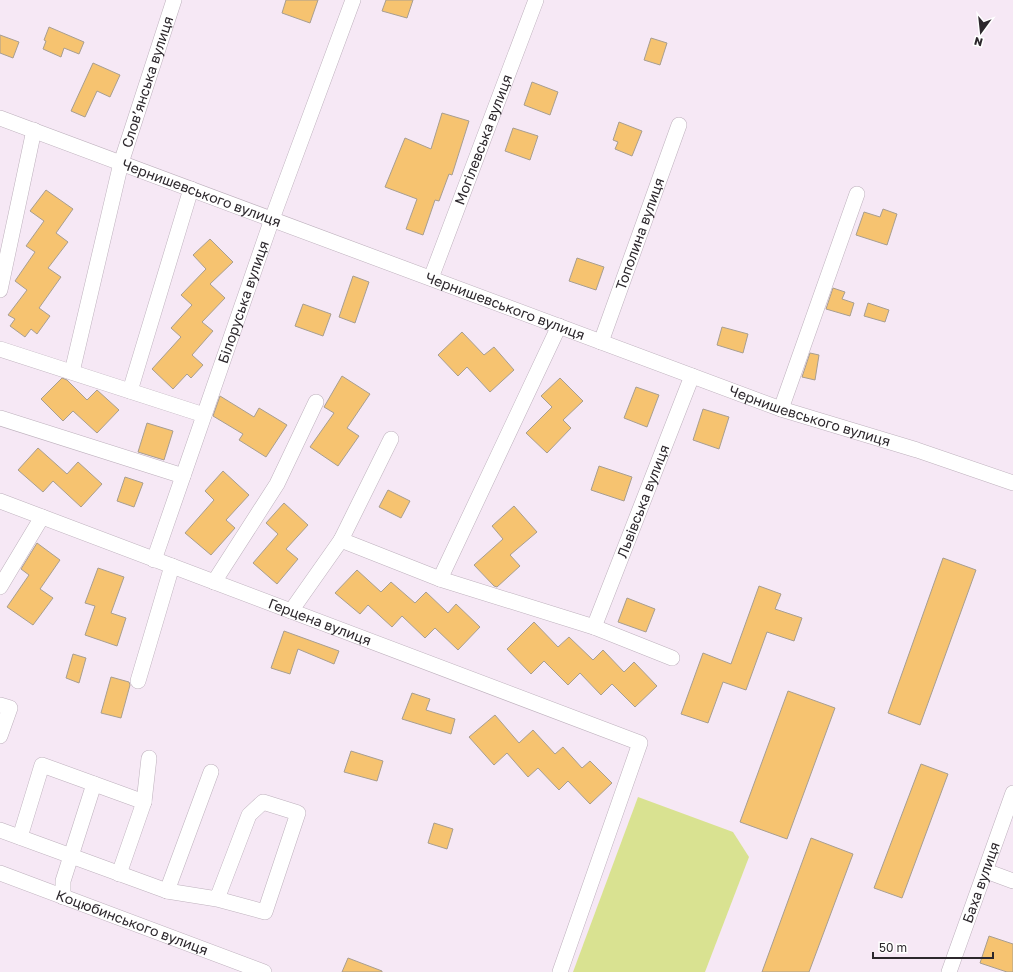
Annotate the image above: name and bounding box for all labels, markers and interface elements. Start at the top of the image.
north arrow [961,12,1001,52]
street label: Слов’янська вулиця [118,14,176,150]
text: N [973,35,984,50]
street label: Могілевська вулиця [450,72,515,207]
street label: Чернишевського вулиця [120,155,284,230]
street label: Тополина вулиця [611,175,667,292]
street label: Білоруська вулиця [214,238,272,365]
street label: Чернишевського вулиця [423,268,587,343]
street label: Чернишевського вулиця [727,381,893,450]
street label: Львівська вулиця [613,442,672,560]
street label: Герцена вулиця [266,594,374,649]
street label: Баха вулиця [958,840,1003,925]
street label: Коцюбинського вулиця [54,886,211,958]
scale bar [873,934,993,960]
text: 50 m [879,940,907,955]

